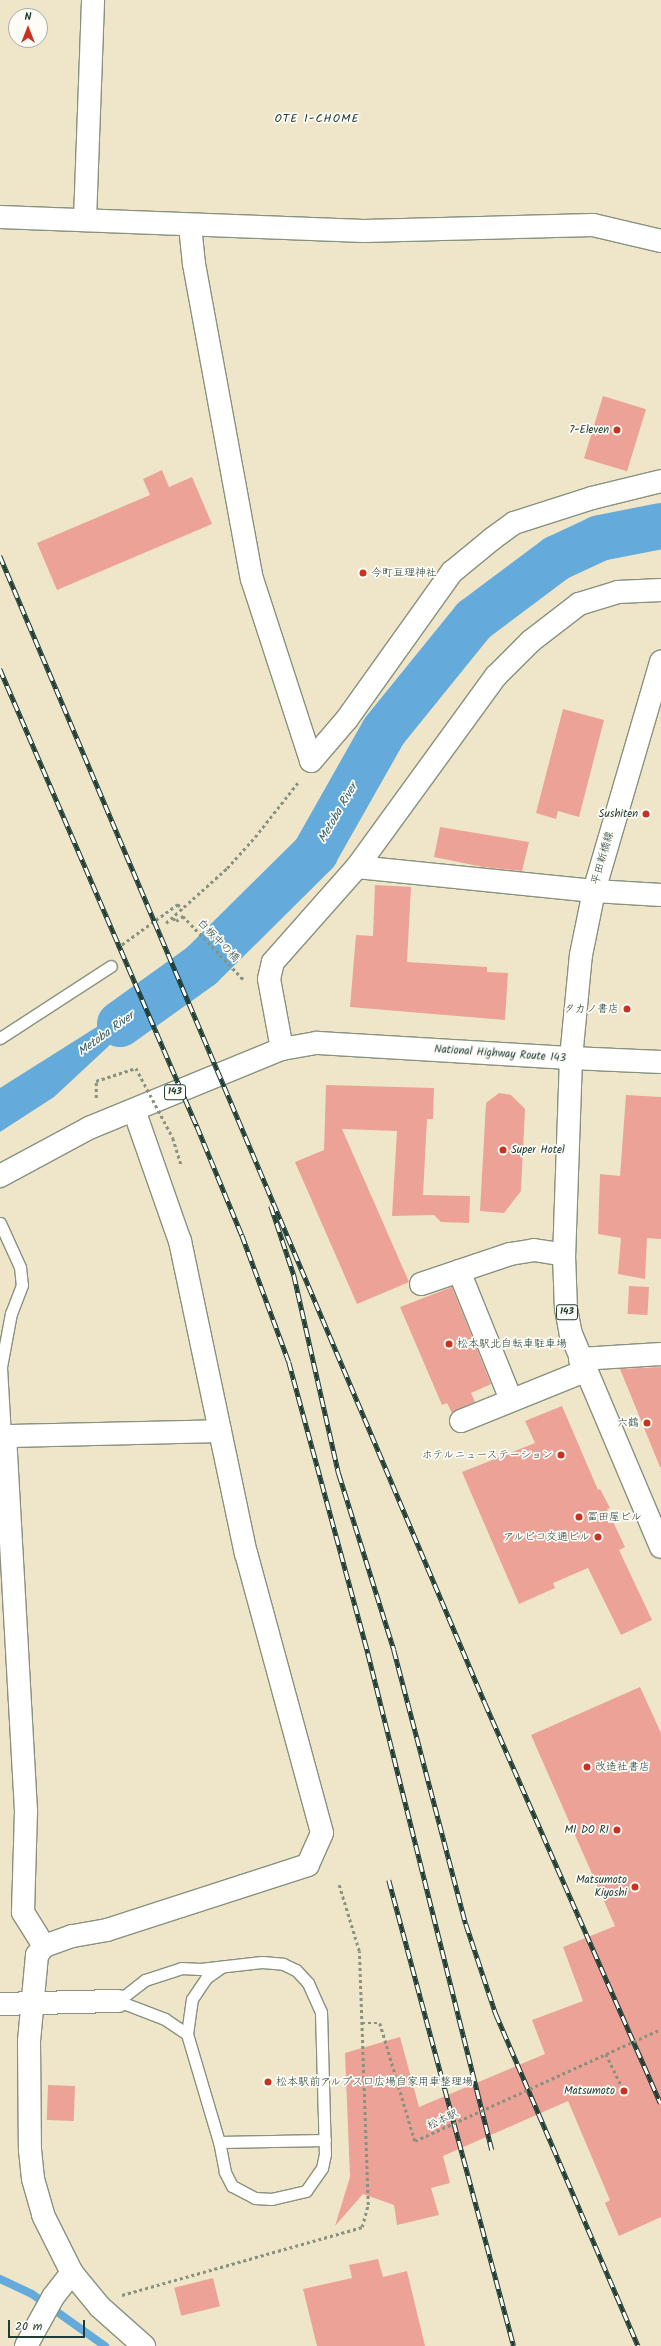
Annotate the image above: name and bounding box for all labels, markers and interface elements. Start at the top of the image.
north arrow [8,8,48,48]
text: N [25,8,31,26]
district label: OTE 1-CHOME [275,112,359,126]
place label: 7-Eleven [569,423,609,437]
marker: 7-Eleven [612,425,622,435]
place label: 今町亘理神社 [371,566,437,580]
marker: 今町亘理神社 [358,568,368,578]
water label: Metoba River [315,781,361,845]
place label: Sushiten [599,807,638,821]
marker: Sushiten [641,809,651,819]
street label: 平田新橋線 [589,830,617,886]
street label: 白板中の橋 [194,917,242,965]
place label: タカノ書店 [564,1002,619,1016]
marker: タカノ書店 [622,1004,632,1014]
water label: Metoba River [75,1009,137,1059]
street label: National Highway Route 143 [434,1043,566,1065]
road number: 143 [164,1084,186,1100]
place label: Super Hotel [511,1143,565,1157]
marker: Super Hotel [498,1145,508,1155]
road number: 143 [556,1304,578,1320]
place label: 松本駅北自転車駐車場 [457,1337,567,1351]
marker: 松本駅北自転車駐車場 [444,1339,454,1349]
place label: 六鶴 [617,1416,639,1430]
marker: 六鶴 [642,1418,652,1428]
place label: ホテルニューステーション [421,1448,553,1462]
marker: ホテルニューステーション [556,1450,566,1460]
place label: 冨田屋ビル [587,1510,642,1524]
marker: 冨田屋ビル [574,1512,584,1522]
place label: アルピコ交通ビル [502,1530,590,1544]
marker: アルピコ交通ビル [593,1532,603,1542]
place label: 改造社書店 [595,1760,650,1774]
marker: 改造社書店 [582,1762,592,1772]
place label: MI DO RI [564,1823,609,1837]
marker: MI DO RI [612,1825,622,1835]
place label: Matsumoto Kiyoshi [576,1874,627,1900]
marker: Matsumoto Kiyoshi [630,1882,640,1892]
place label: 松本駅前アルプス口広場自家用車整理場 [276,2075,474,2089]
marker: 松本駅前アルプス口広場自家用車整理場 [263,2077,273,2087]
place label: Matsumoto [564,2084,615,2098]
marker: Matsumoto [618,2085,630,2097]
street label: 松本駅 [425,2107,461,2133]
scale bar [10,2312,87,2338]
text: 20 m [15,2317,42,2336]

